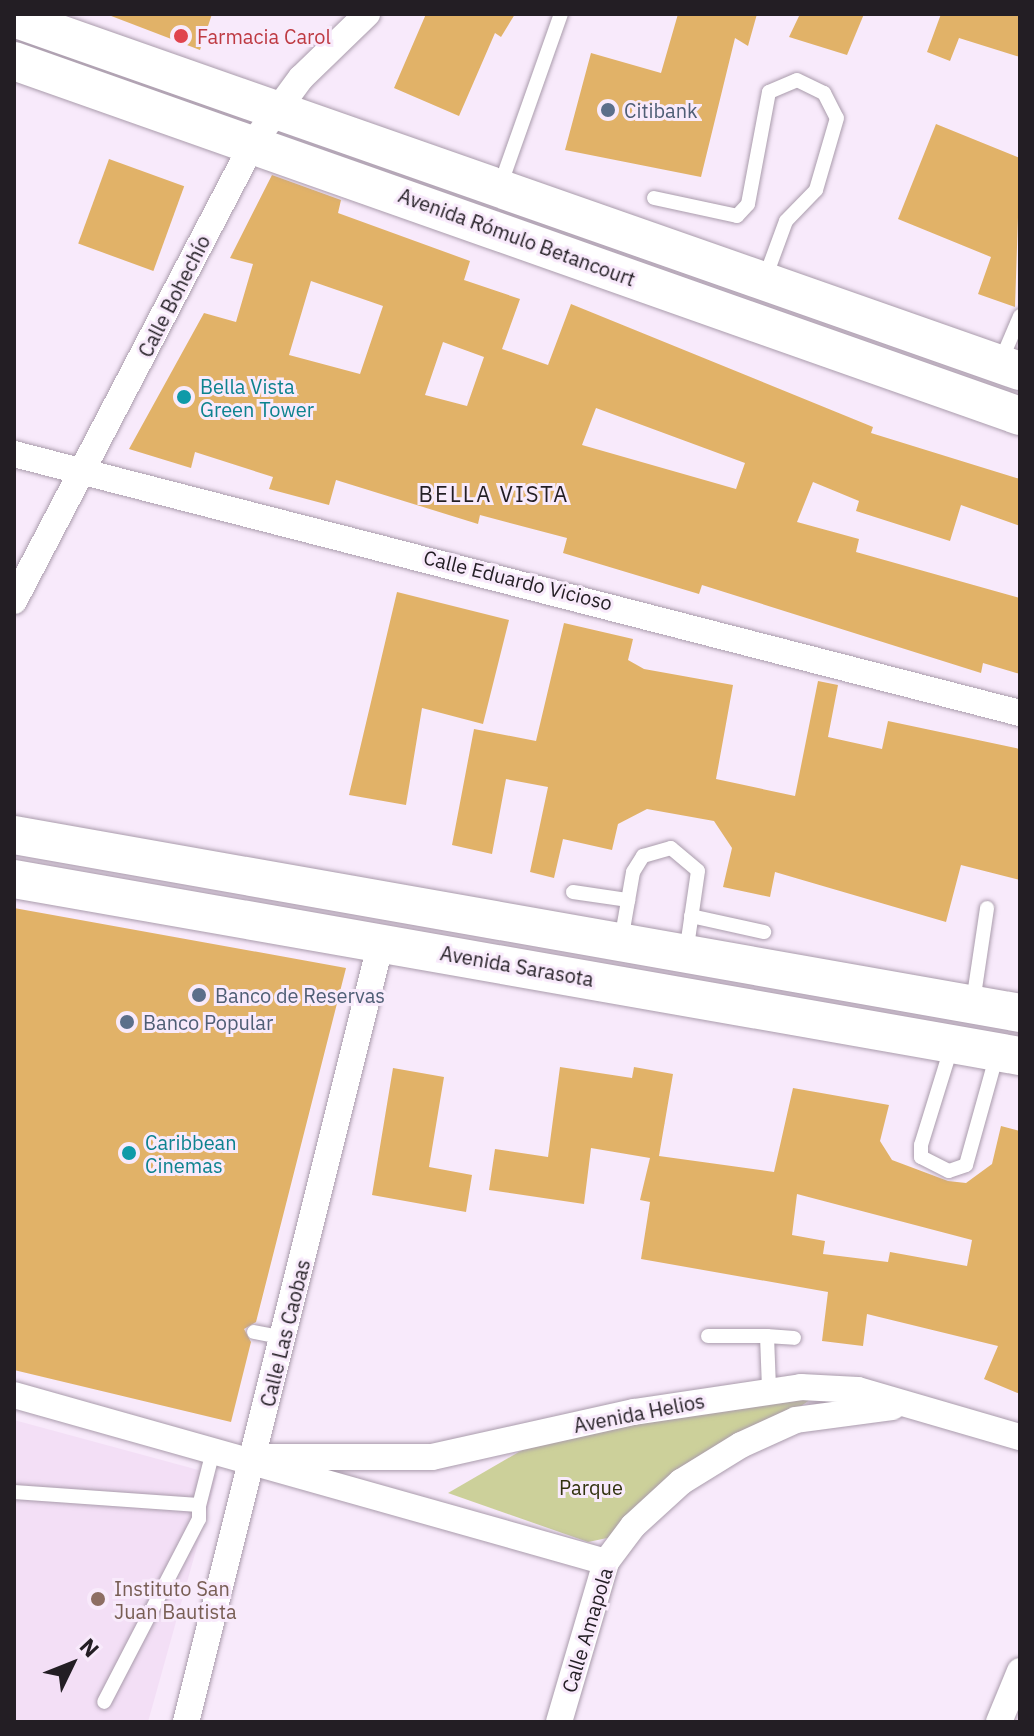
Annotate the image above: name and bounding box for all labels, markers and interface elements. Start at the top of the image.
place label: Farmacia Carol [197,24,331,48]
marker: Farmacia Carol [172,27,190,45]
place label: Citibank [624,98,698,122]
marker: Citibank [599,101,617,119]
street label: Avenida Rómulo Betancourt [395,183,639,291]
street label: Calle Bohechío [133,231,215,361]
place label: Bella Vista Green Tower [200,374,314,421]
marker: Bella Vista Green Tower [175,388,193,406]
district label: BELLA VISTA [419,481,569,507]
street label: Calle Eduardo Vicioso [421,545,615,615]
street label: Avenida Sarasota [438,941,596,991]
place label: Banco de Reservas [215,983,385,1007]
marker: Banco de Reservas [190,986,208,1004]
place label: Banco Popular [143,1010,273,1034]
marker: Banco Popular [118,1013,136,1031]
place label: Caribbean Cinemas [145,1130,237,1177]
marker: Caribbean Cinemas [120,1144,138,1162]
street label: Calle Las Caobas [255,1257,315,1409]
street label: Avenida Helios [571,1389,707,1437]
park label: Parque [559,1475,623,1499]
street label: Calle Amapola [557,1565,617,1695]
place label: Instituto San Juan Bautista [114,1576,237,1623]
marker: Instituto San Juan Bautista [89,1590,107,1608]
north arrow [32,1624,112,1704]
text: N [74,1632,106,1663]

